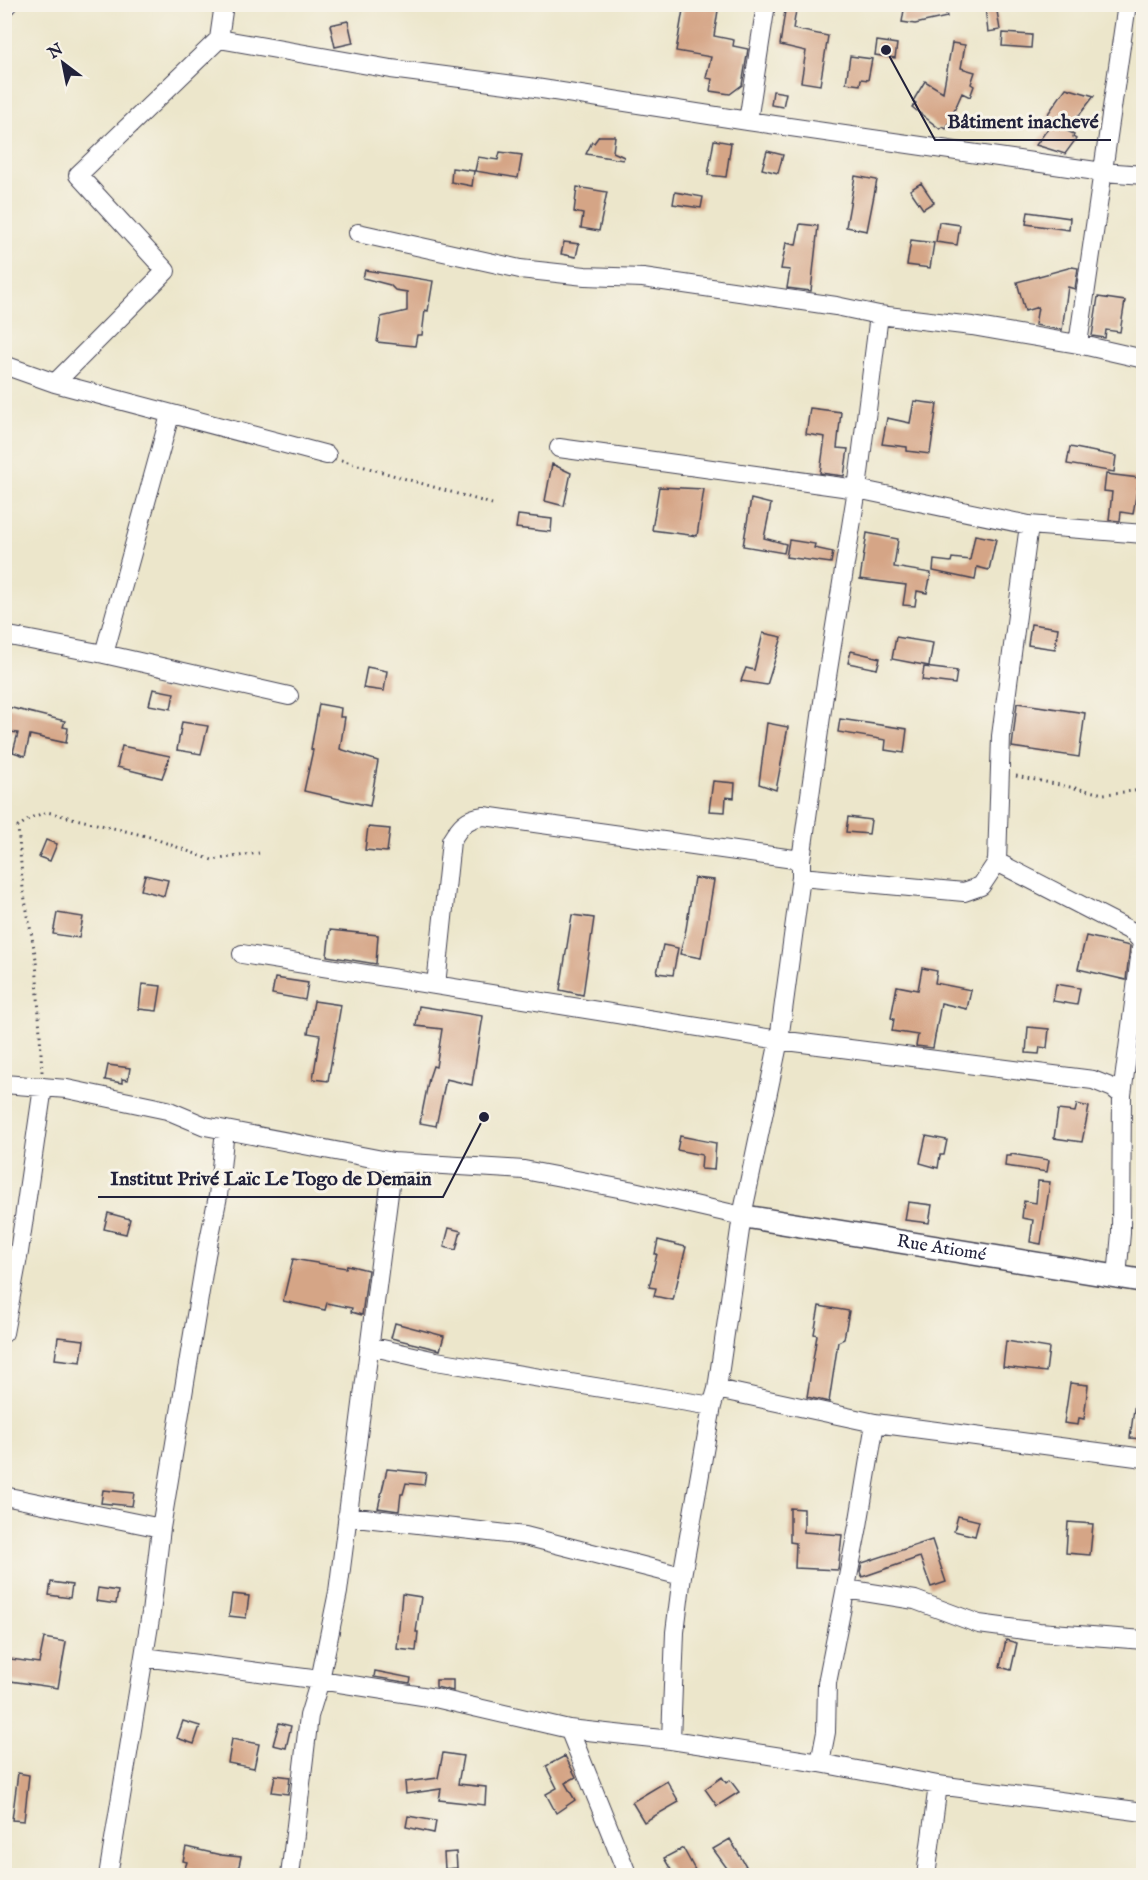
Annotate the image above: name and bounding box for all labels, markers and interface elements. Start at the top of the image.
north arrow [33,33,93,93]
text: N [44,40,67,65]
callout: Bâtiment inachevé [935,102,1111,140]
text: Bâtiment inachevé [947,110,1100,135]
callout: Institut Privé Laïc Le Togo de Demain [98,1159,443,1197]
text: Institut Privé Laïc Le Togo de Demain [110,1167,432,1192]
street label: Rue Atiomé [895,1230,988,1267]

